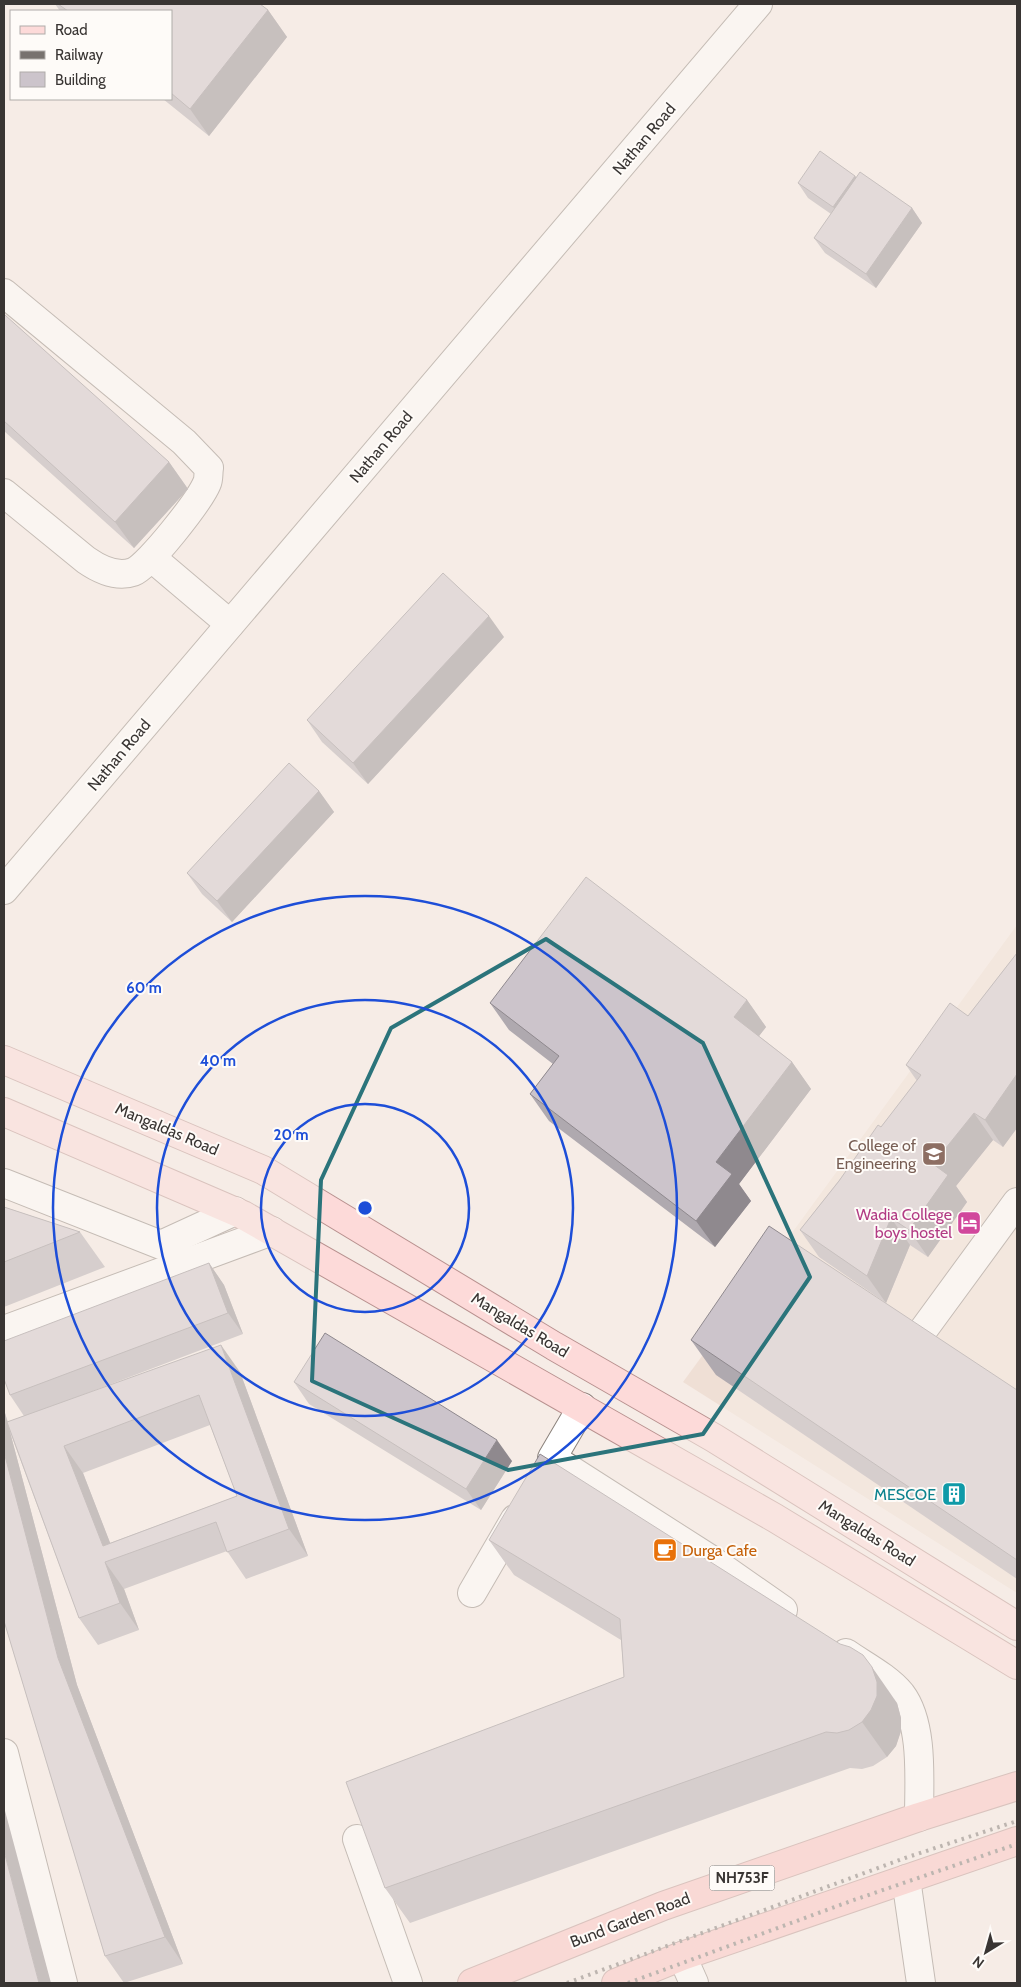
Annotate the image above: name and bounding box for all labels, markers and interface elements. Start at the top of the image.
legend [10,10,172,100]
text: Road [55,21,88,39]
text: Railway [55,46,104,64]
text: Building [55,71,106,89]
street label: Nathan Road [609,99,679,179]
street label: Nathan Road [346,407,416,487]
street label: Nathan Road [84,715,154,795]
text: 60 m [126,979,162,997]
text: 40 m [200,1052,236,1070]
street label: Mangaldas Road [112,1099,222,1159]
text: 20 m [274,1126,308,1144]
place label: College of Engineering [836,1136,917,1173]
school or university icon: College of Engineering [921,1141,947,1167]
centre of rings [356,1199,374,1217]
place label: Wadia College boys hostel [856,1205,952,1242]
hotel icon: Wadia College boys hostel [956,1210,982,1236]
street label: Mangaldas Road [468,1288,572,1362]
building icon: MESCOE [941,1481,967,1507]
place label: MESCOE [874,1485,936,1504]
street label: Mangaldas Road [815,1496,919,1570]
cafe icon: Durga Cafe [652,1537,678,1563]
place label: Durga Cafe [682,1541,757,1560]
road number: NH753F [710,1866,774,1890]
street label: Bund Garden Road [567,1888,693,1952]
north arrow [961,1927,1011,1977]
text: N [969,1952,988,1973]

